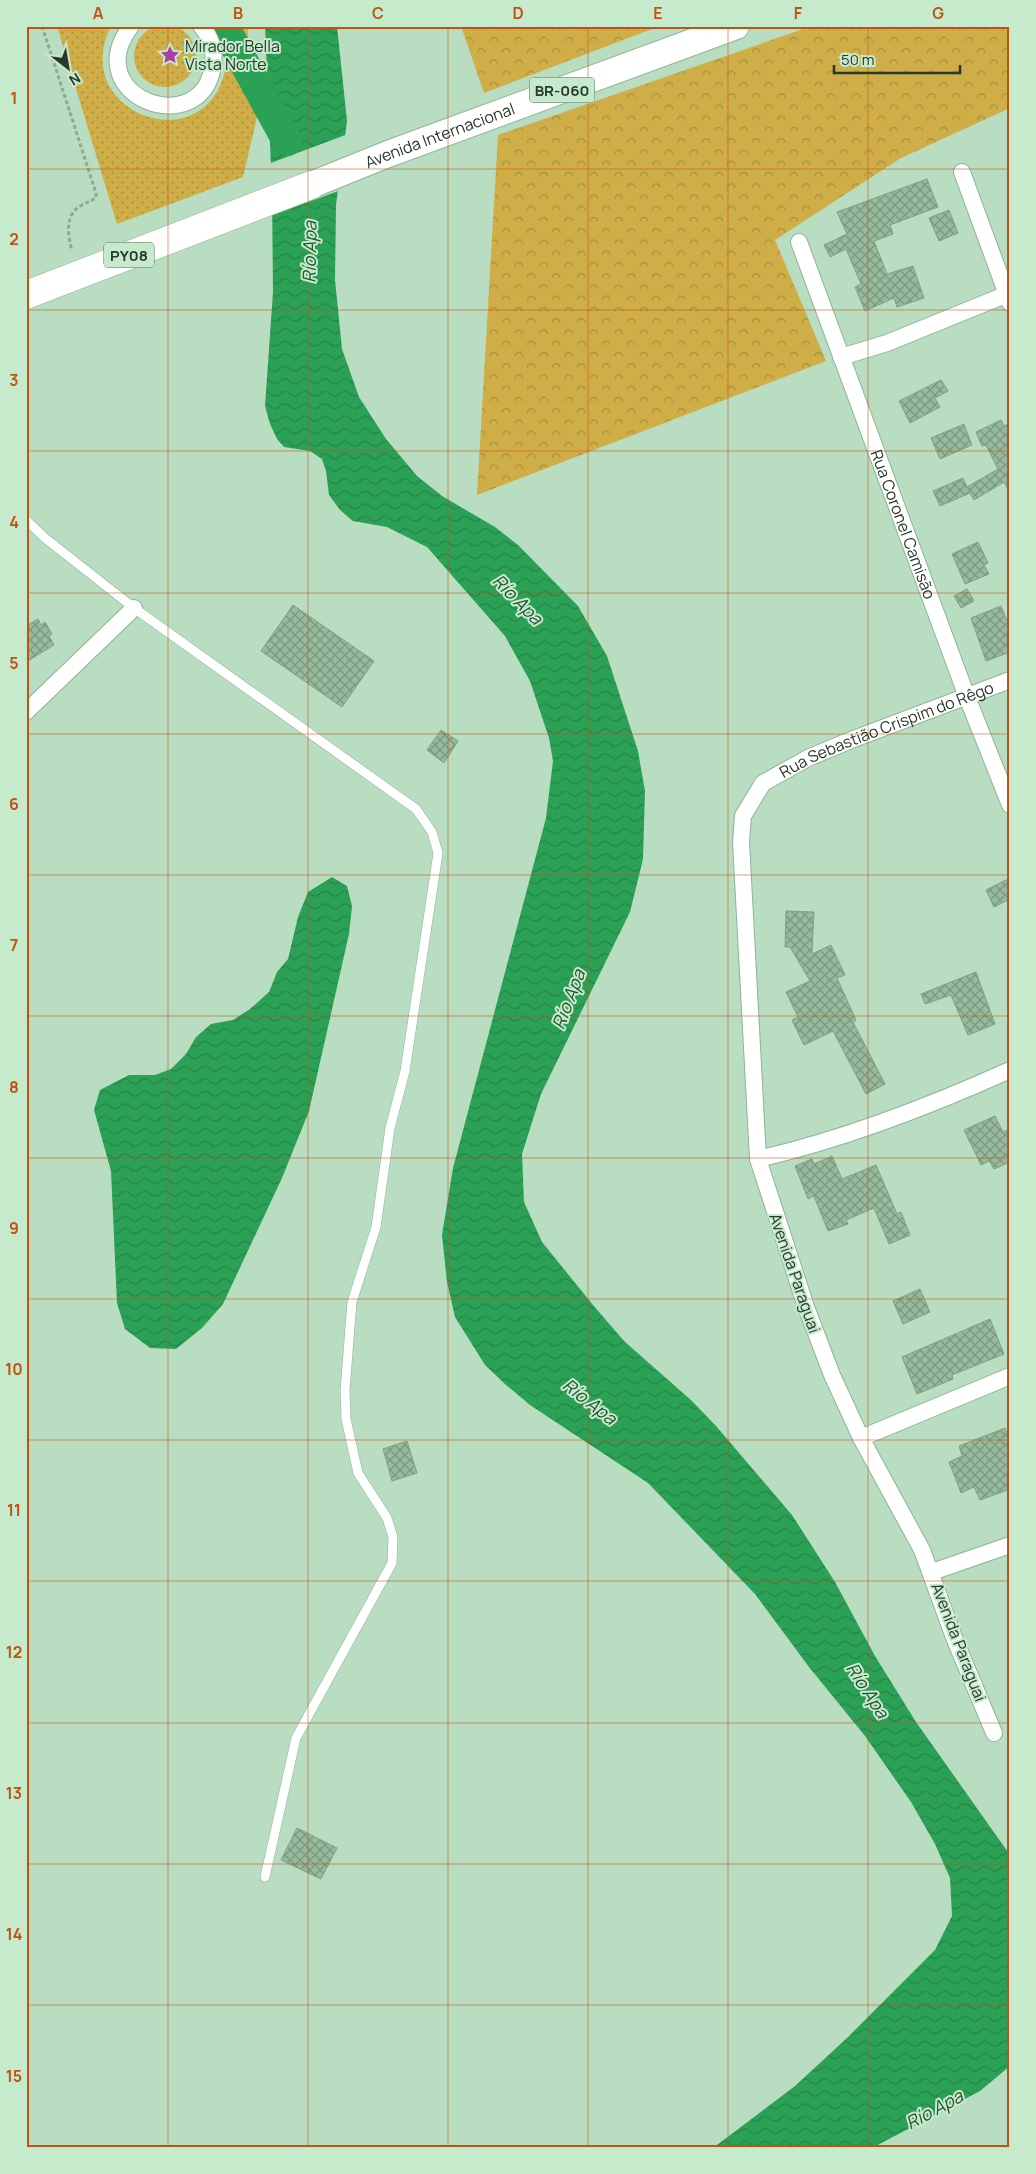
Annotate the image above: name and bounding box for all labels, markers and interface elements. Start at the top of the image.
text: A [93,2,104,24]
text: B [233,2,243,24]
text: C [372,2,384,24]
text: D [512,2,524,24]
text: E [653,2,663,24]
text: F [794,2,803,24]
text: G [932,2,944,24]
place label: Mirador Bella Vista Norte [185,35,280,75]
north arrow [42,42,92,92]
scale bar [834,42,960,74]
place icon: Mirador Bella Vista Norte [159,44,181,66]
text: 50 m [841,49,875,70]
text: N [66,69,84,90]
road number: BR-060 [530,78,594,102]
text: 1 [10,87,18,109]
street label: Avenida Internacional [362,97,518,173]
water label: Río Apa [296,220,322,283]
text: 2 [9,228,19,250]
road number: PY08 [104,242,154,268]
text: 3 [9,369,19,391]
street label: Rua Coronel Camisão [866,446,941,602]
text: 4 [9,511,19,533]
water label: Río Apa [488,569,549,630]
text: 5 [9,652,19,674]
street label: Rua Sebastião Crispim do Rêgo [775,676,997,783]
text: 6 [9,793,19,815]
text: 7 [10,934,18,956]
water label: Río Apa [546,965,591,1032]
text: 8 [9,1076,19,1098]
street label: Avenida Paraguai [764,1210,826,1336]
text: 9 [9,1217,19,1239]
text: 10 [5,1358,23,1380]
water label: Río Apa [558,1373,623,1430]
text: 11 [7,1499,21,1521]
street label: Avenida Paraguai [926,1580,992,1704]
text: 12 [6,1641,22,1663]
water label: Río Apa [841,1658,895,1723]
text: 13 [6,1782,22,1804]
text: 14 [6,1923,22,1945]
text: 15 [6,2065,22,2087]
water label: Río Apa [901,2083,968,2134]

